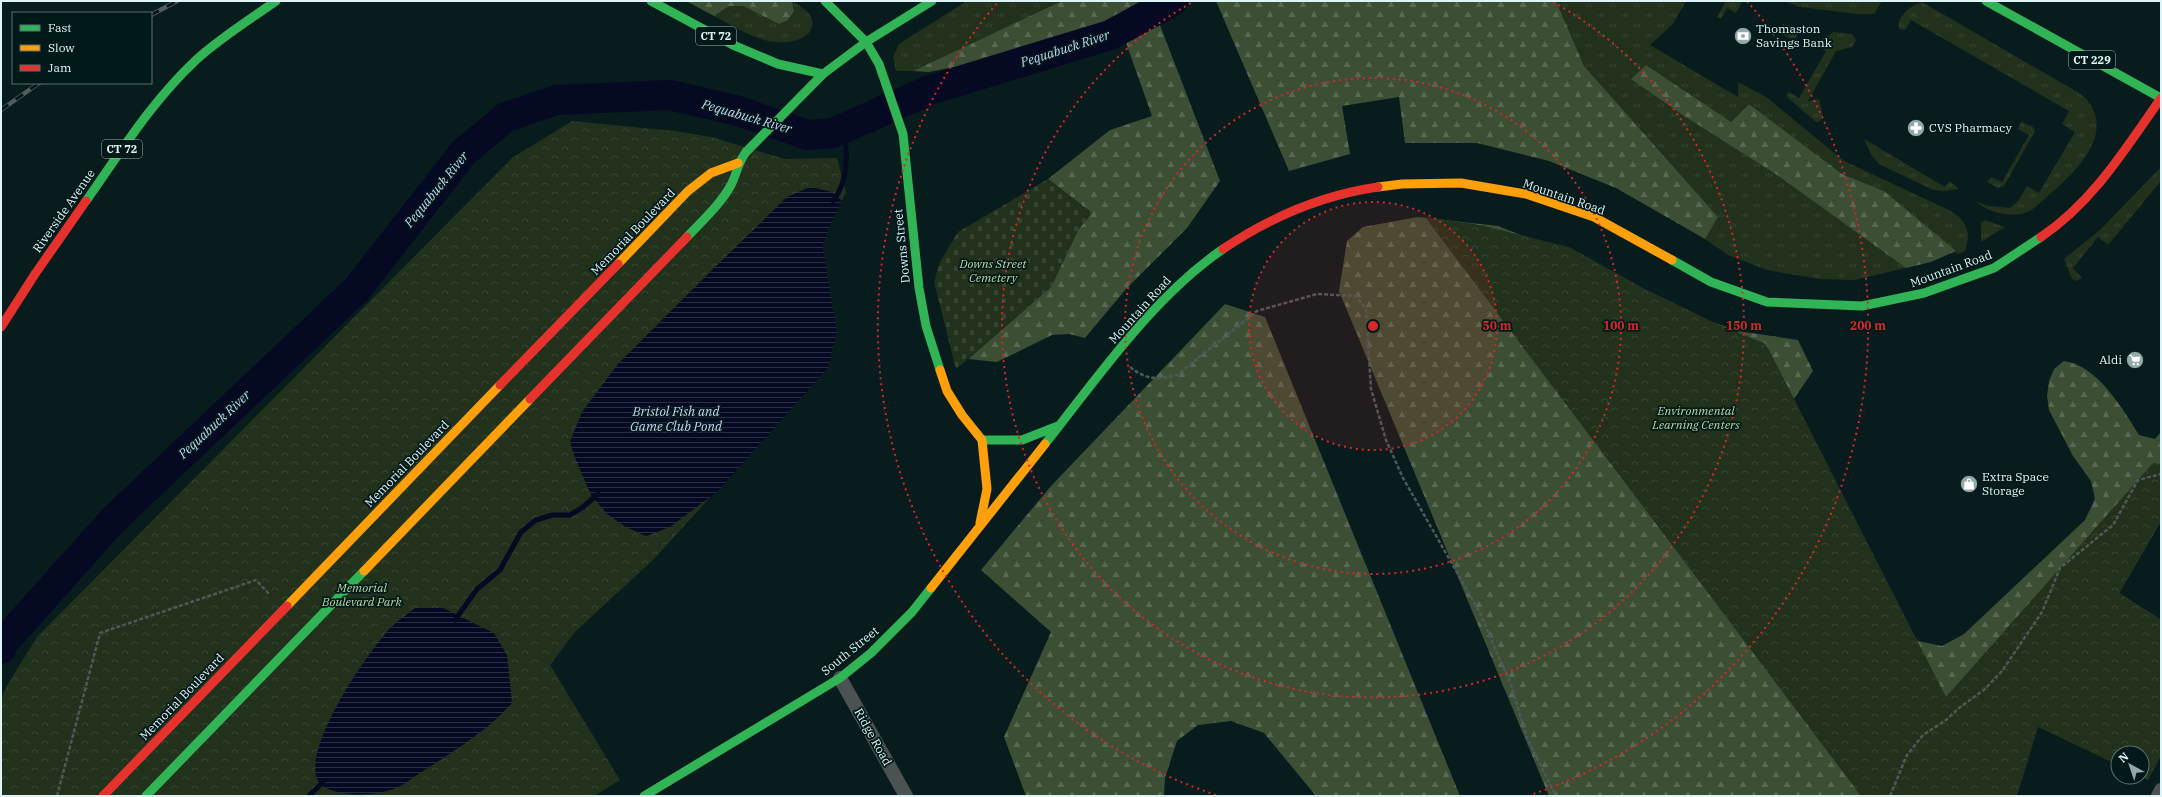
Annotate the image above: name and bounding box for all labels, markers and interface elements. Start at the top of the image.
legend [12,12,152,84]
text: Fast [48,20,72,35]
place label: Thomaston Savings Bank [1756,21,1832,50]
water label: Pequabuck River [1017,26,1112,71]
bank icon: Thomaston Savings Bank [1733,26,1753,46]
road number: CT 72 [696,27,736,45]
text: Slow [48,40,75,55]
road number: CT 229 [2069,51,2115,69]
text: Jam [48,60,72,75]
water label: Pequabuck River [699,95,794,138]
pharmacy icon: CVS Pharmacy [1906,118,1926,138]
place label: CVS Pharmacy [1929,120,2013,135]
road number: CT 72 [102,140,142,158]
water label: Pequabuck River [400,148,472,232]
street label: Riverside Avenue [29,166,98,255]
street label: Mountain Road [1521,175,1607,218]
street label: Memorial Boulevard [587,185,678,278]
street label: Downs Street [890,208,913,284]
street label: Mountain Road [1908,247,1994,290]
park label: Downs Street Cemetery [959,256,1027,285]
street label: Mountain Road [1105,273,1174,347]
text: 50 m [1483,318,1512,333]
text: 100 m [1603,318,1639,333]
text: 150 m [1726,318,1762,333]
text: 200 m [1850,318,1886,333]
centre of rings [1366,319,1380,333]
supermarket icon: Aldi [2125,350,2145,370]
place label: Aldi [2099,352,2122,367]
water label: Pequabuck River [174,386,254,463]
water label: Bristol Fish and Game Club Pond [630,403,723,435]
park label: Environmental Learning Centers [1651,403,1740,432]
street label: Memorial Boulevard [361,417,452,510]
place label: Extra Space Storage [1982,469,2049,498]
shop icon: Extra Space Storage [1959,474,1979,494]
park label: Memorial Boulevard Park [321,580,403,609]
street label: South Street [818,623,881,678]
street label: Memorial Boulevard [136,650,227,743]
street label: Ridge Road [852,705,895,768]
north arrow [2110,745,2150,785]
text: N [2116,749,2132,765]

